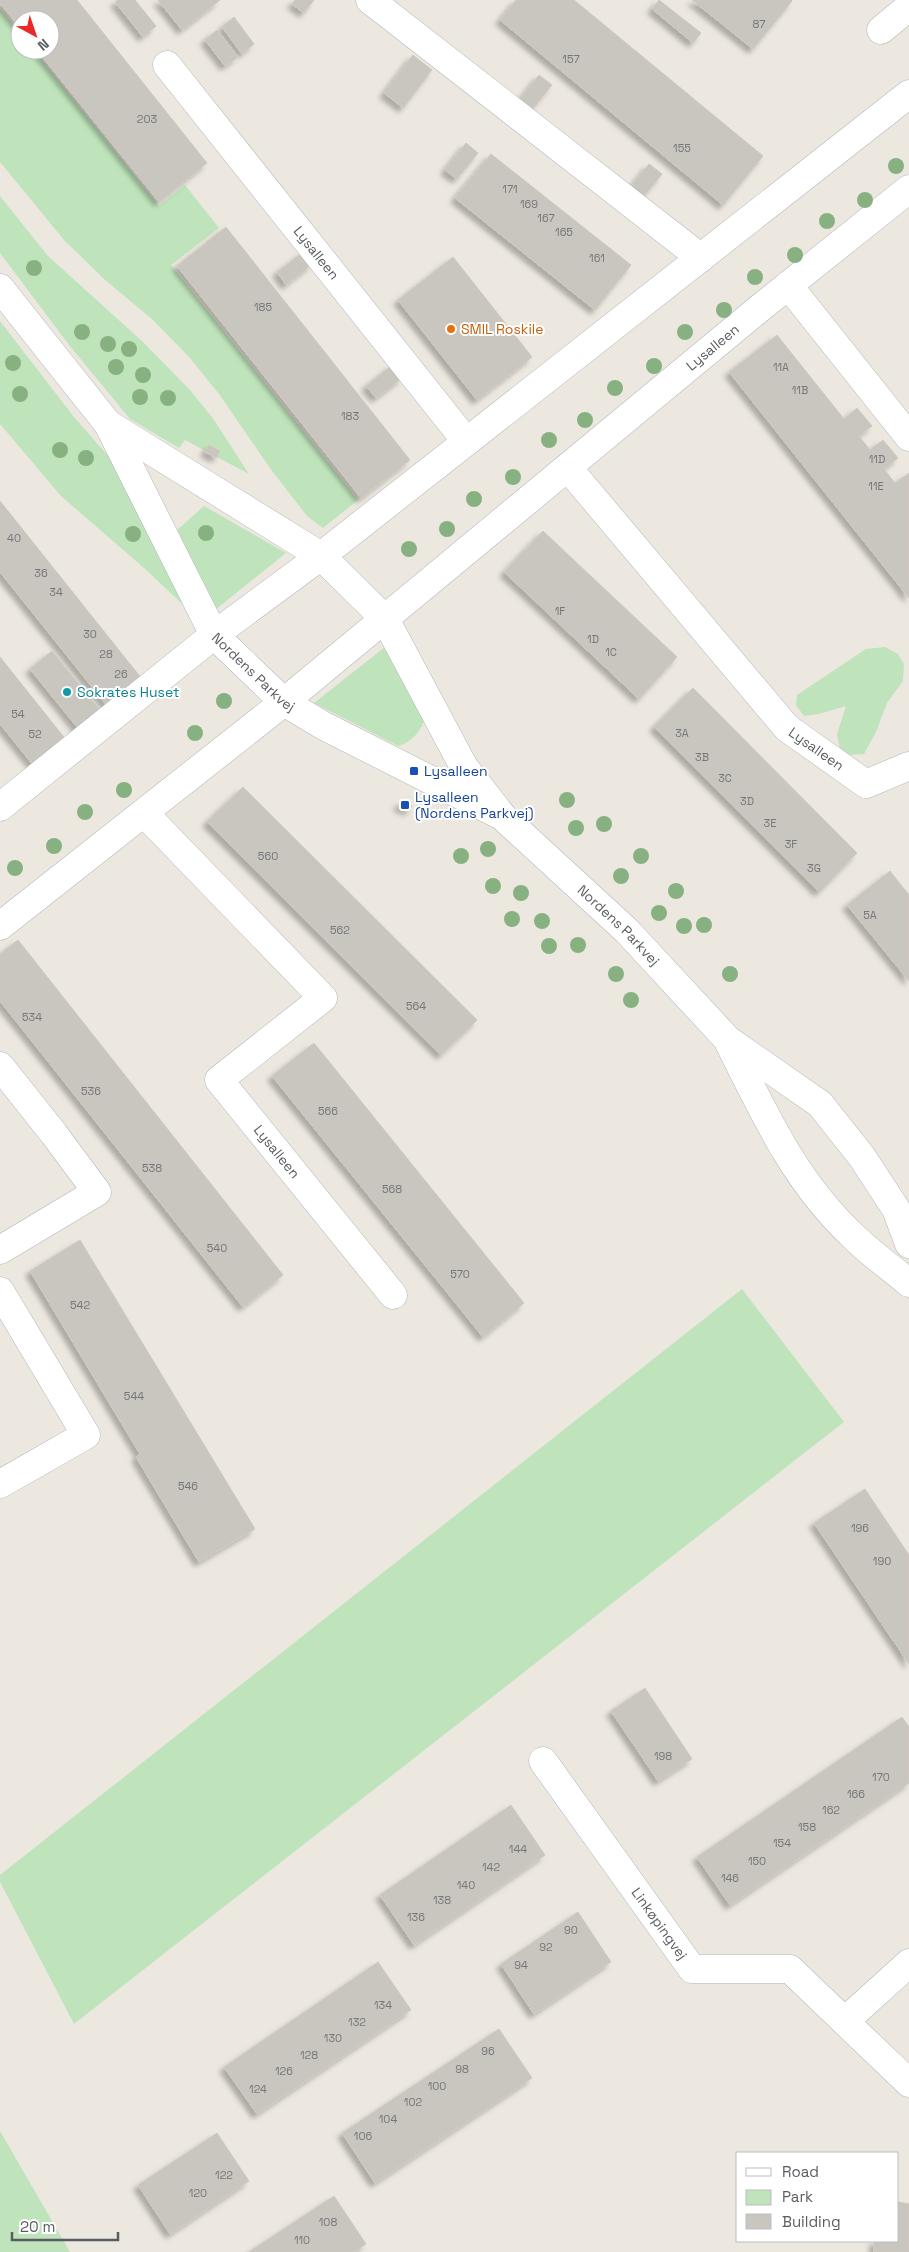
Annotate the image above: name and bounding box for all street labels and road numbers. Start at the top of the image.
street label: Lysalleen [290,222,343,283]
street label: Lysalleen [682,320,743,375]
street label: Nordens Parkvej [208,629,298,716]
street label: Lysalleen [785,723,848,775]
street label: Nordens Parkvej [574,881,664,969]
street label: Lysalleen [250,1121,304,1182]
street label: Linkøpingvej [628,1884,691,1963]

